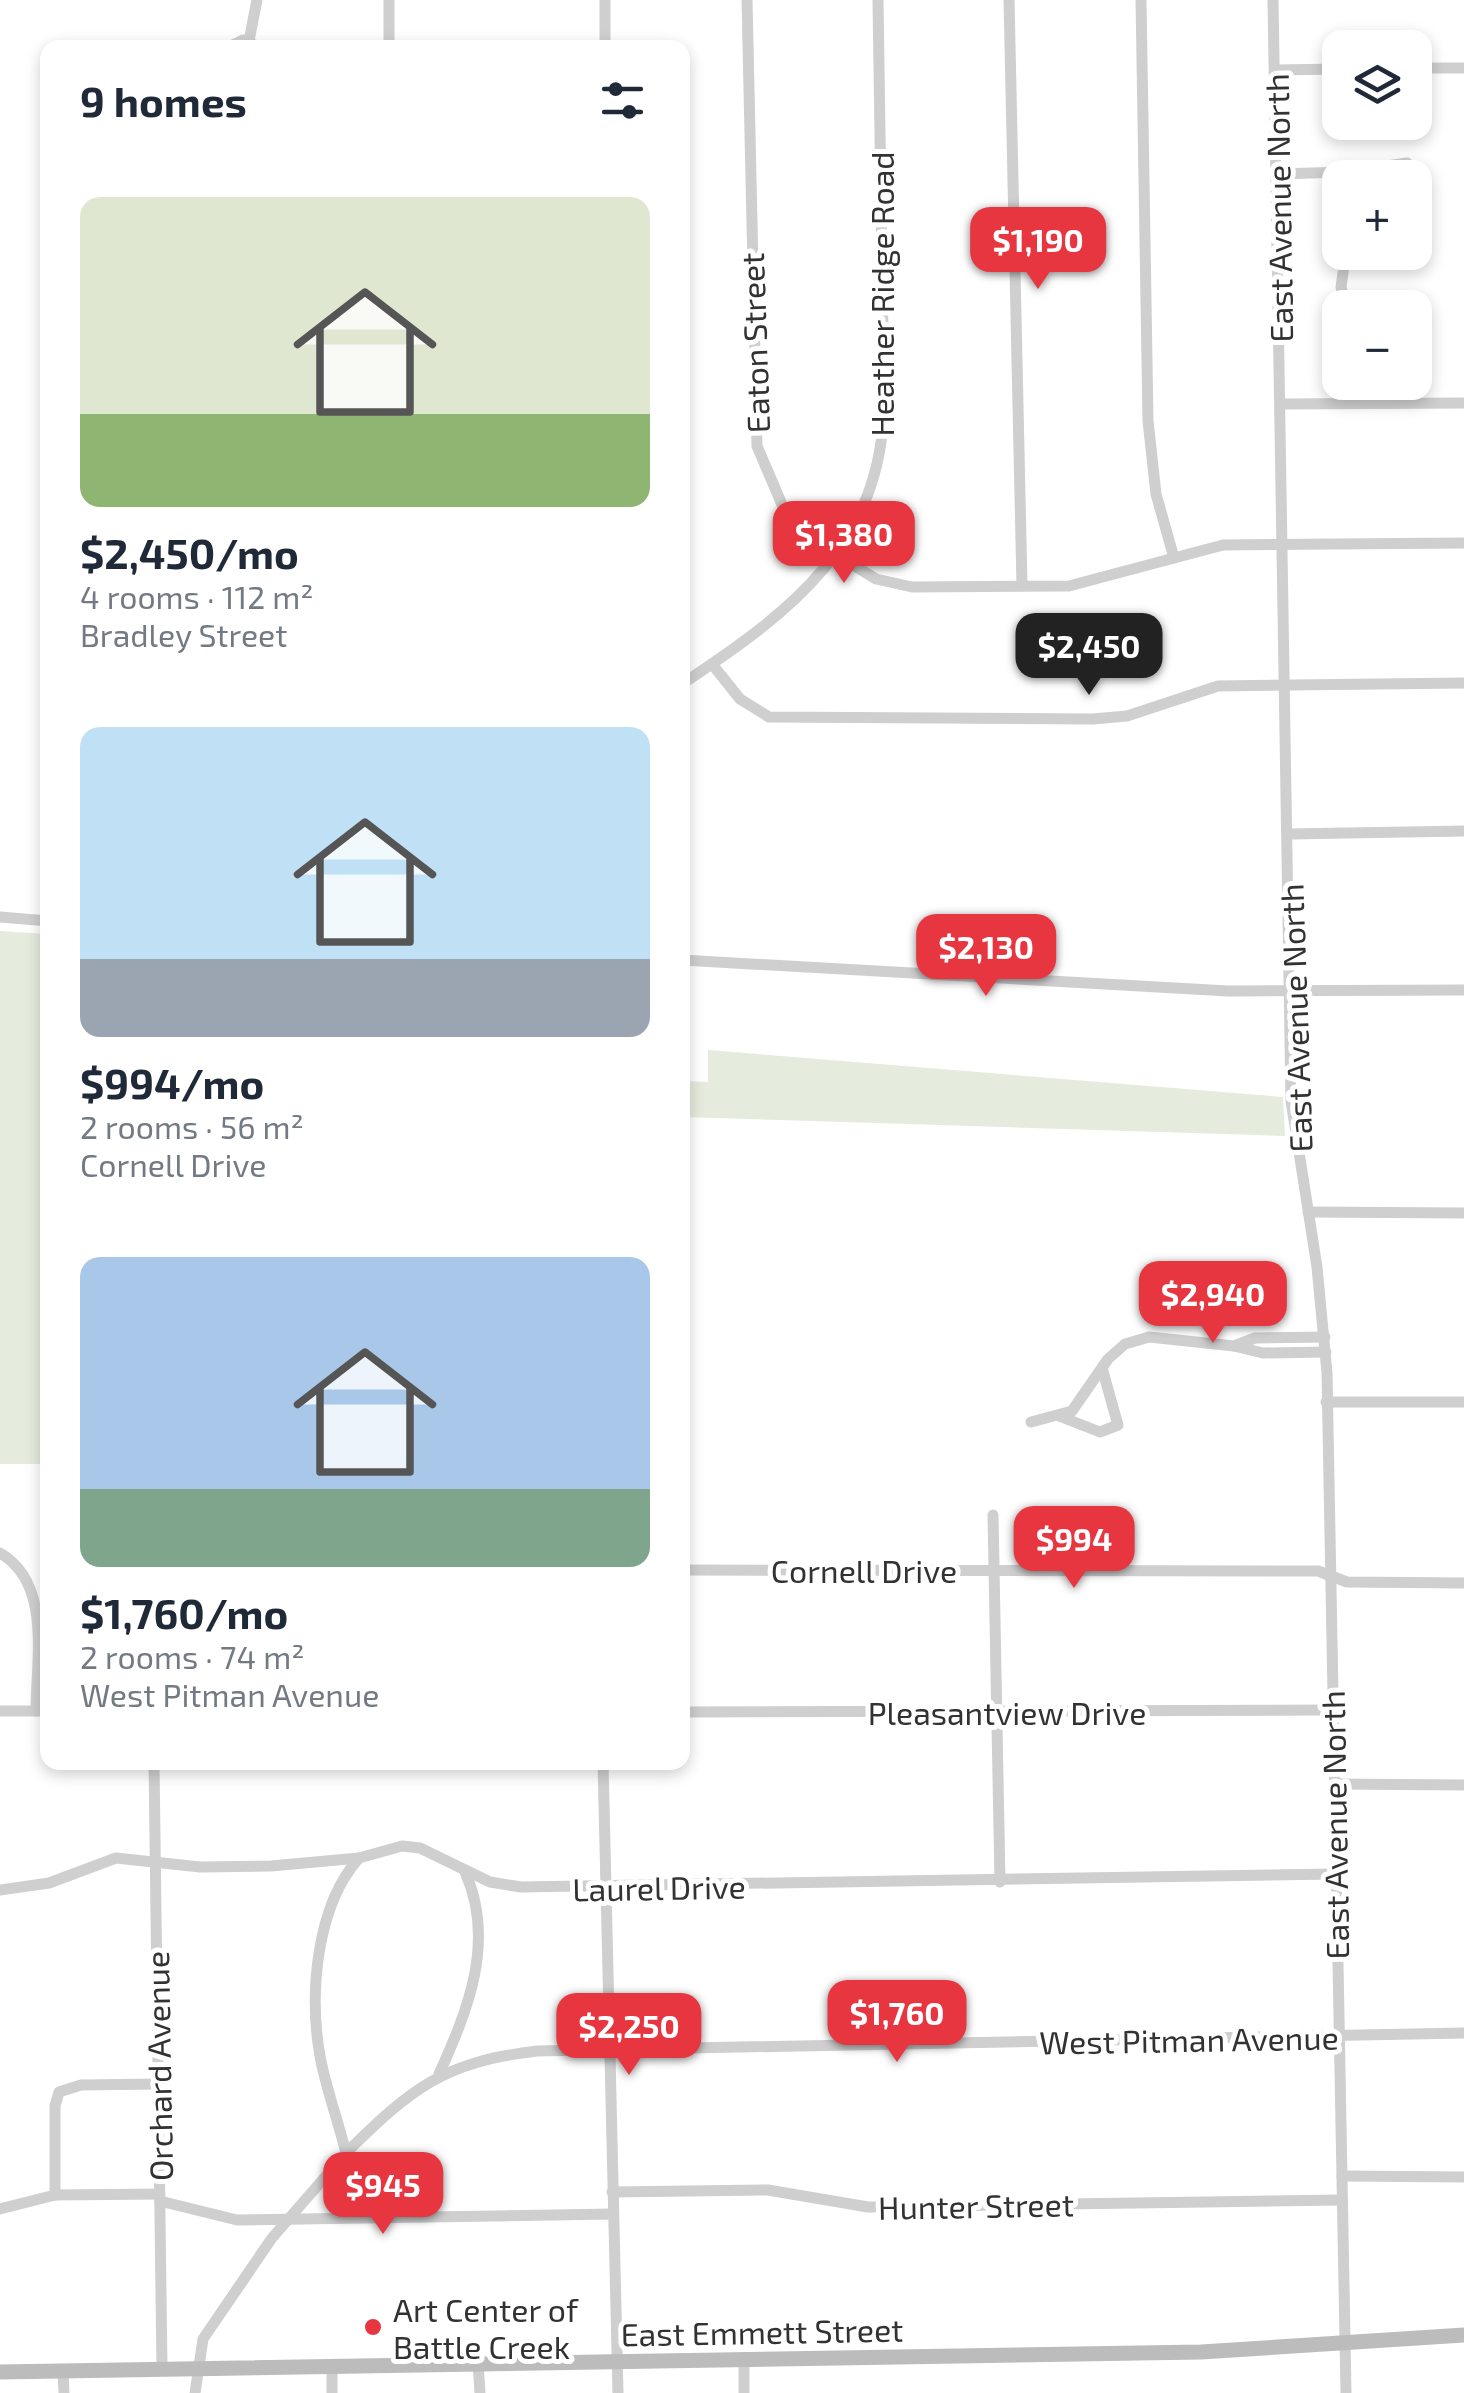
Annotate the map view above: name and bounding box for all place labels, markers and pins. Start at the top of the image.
pin: $1,190 [957,207,1119,292]
pin: $1,380 [763,501,925,586]
pin: $2,450 [1008,613,1170,698]
pin: $2,130 [905,914,1067,999]
pin: $2,940 [1132,1261,1294,1346]
pin: $994 [1015,1506,1133,1591]
pin: $1,760 [816,1980,978,2065]
pin: $2,250 [548,1993,710,2078]
pin: $945 [324,2152,442,2237]
place label: Art Center of Battle Creek [393,2290,579,2365]
marker: Art Center of Battle Creek [362,2316,384,2338]

